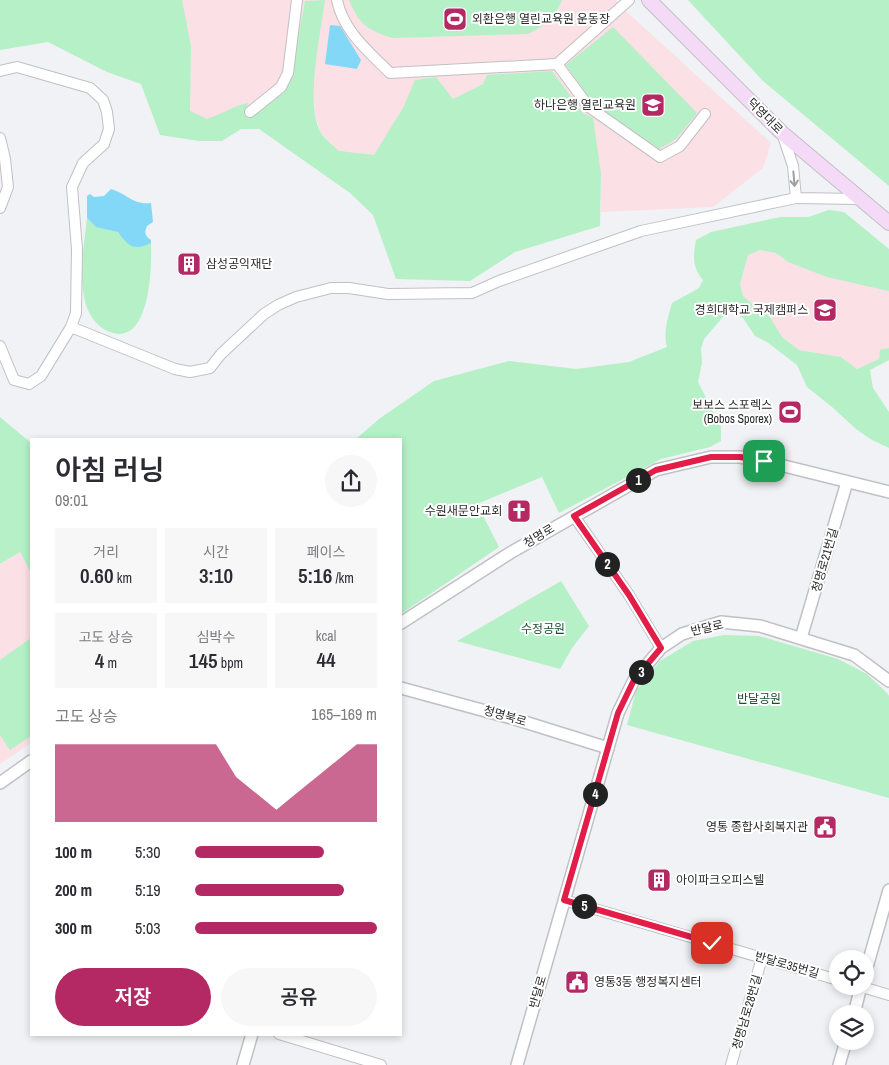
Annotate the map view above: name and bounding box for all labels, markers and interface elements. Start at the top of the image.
sports icon: 외환은행 열린교육원 운동장 [442,6,468,32]
place label: 외환은행 열린교육원 운동장 [472,11,610,27]
school or university icon: 하나은행 열린교육원 [640,92,666,118]
street label: 덕영대로 [744,95,786,137]
place label: 하나은행 열린교육원 [534,97,636,113]
one-way arrow [789,171,799,187]
building icon: 삼성공익재단 [176,251,202,277]
place label: 삼성공익재단 [206,256,272,272]
school or university icon: 경희대학교 국제캠퍼스 [812,297,838,323]
place label: 경희대학교 국제캠퍼스 [695,302,808,318]
place label: 보보스 스포렉스 (Bobos Sporex) [692,397,772,427]
sports icon: 보보스 스포렉스 (Bobos Sporex) [777,399,803,425]
pin [743,440,785,482]
icon: arrive [750,447,778,475]
text: 아침 러닝 [55,451,164,489]
button: share [325,455,377,507]
pin: 1 [626,468,650,492]
text: 1 [635,471,642,489]
text: 09:01 [55,489,88,511]
church icon: 수원새문안교회 [506,498,532,524]
place label: 수원새문안교회 [425,503,502,519]
street label: 청명로 [521,521,557,551]
street label: 청명로21번길 [808,526,842,594]
text: 거리 [93,543,119,561]
text: 시간 [203,543,229,561]
text: 페이스 [307,543,345,561]
pin: 2 [594,552,620,576]
text: 2 [604,555,611,573]
text: 0.60 [80,561,114,590]
text: 3:10 [199,561,233,590]
text: 5:16 [298,561,332,590]
text: km [114,569,132,587]
text: /km [332,569,354,587]
street label: 반달로 [689,616,725,640]
park label: 수정공원 [521,621,565,637]
text: kcal [316,627,336,645]
text: 고도 상승 [79,628,133,646]
text: 심박수 [197,628,235,646]
text: 44 [316,645,336,674]
text: 4 [95,646,104,675]
text: 145 [189,646,218,675]
text: m [104,654,117,672]
text: bpm [218,654,243,672]
pin: 3 [628,660,654,684]
text: 3 [638,663,645,681]
park label: 반달공원 [737,691,781,707]
street label: 청명북로 [482,702,528,730]
text: 165–169 m [311,703,377,725]
text: 고도 상승 [55,705,118,727]
pin: 4 [582,782,608,806]
text: 4 [592,785,599,803]
public building icon: 영통 종합사회복지관 [812,814,838,840]
place label: 영통 종합사회복지관 [706,819,808,835]
text: 100 m [55,841,92,863]
text: 5:30 [135,841,161,863]
building icon: 아이파크오피스텔 [646,867,672,893]
place label: 아이파크오피스텔 [676,872,764,888]
text: 200 m [55,879,92,901]
text: 5:19 [135,879,161,901]
pin: 5 [572,894,596,918]
text: 5 [581,897,588,915]
text: 300 m [55,917,92,939]
text: 5:03 [135,917,161,939]
pin [691,922,733,964]
icon: check [698,929,726,957]
street label: 반달로35번길 [753,948,821,982]
map controls [829,950,874,1050]
button: locate [829,950,874,995]
button: 저장 [55,968,211,1026]
button: 공유 [221,968,377,1026]
public building icon: 영통3동 행정복지센터 [564,969,590,995]
street label: 청명남로28번길 [729,973,765,1051]
street label: 반달로 [526,974,550,1010]
place label: 영통3동 행정복지센터 [594,974,702,990]
button: layers [829,1005,874,1050]

